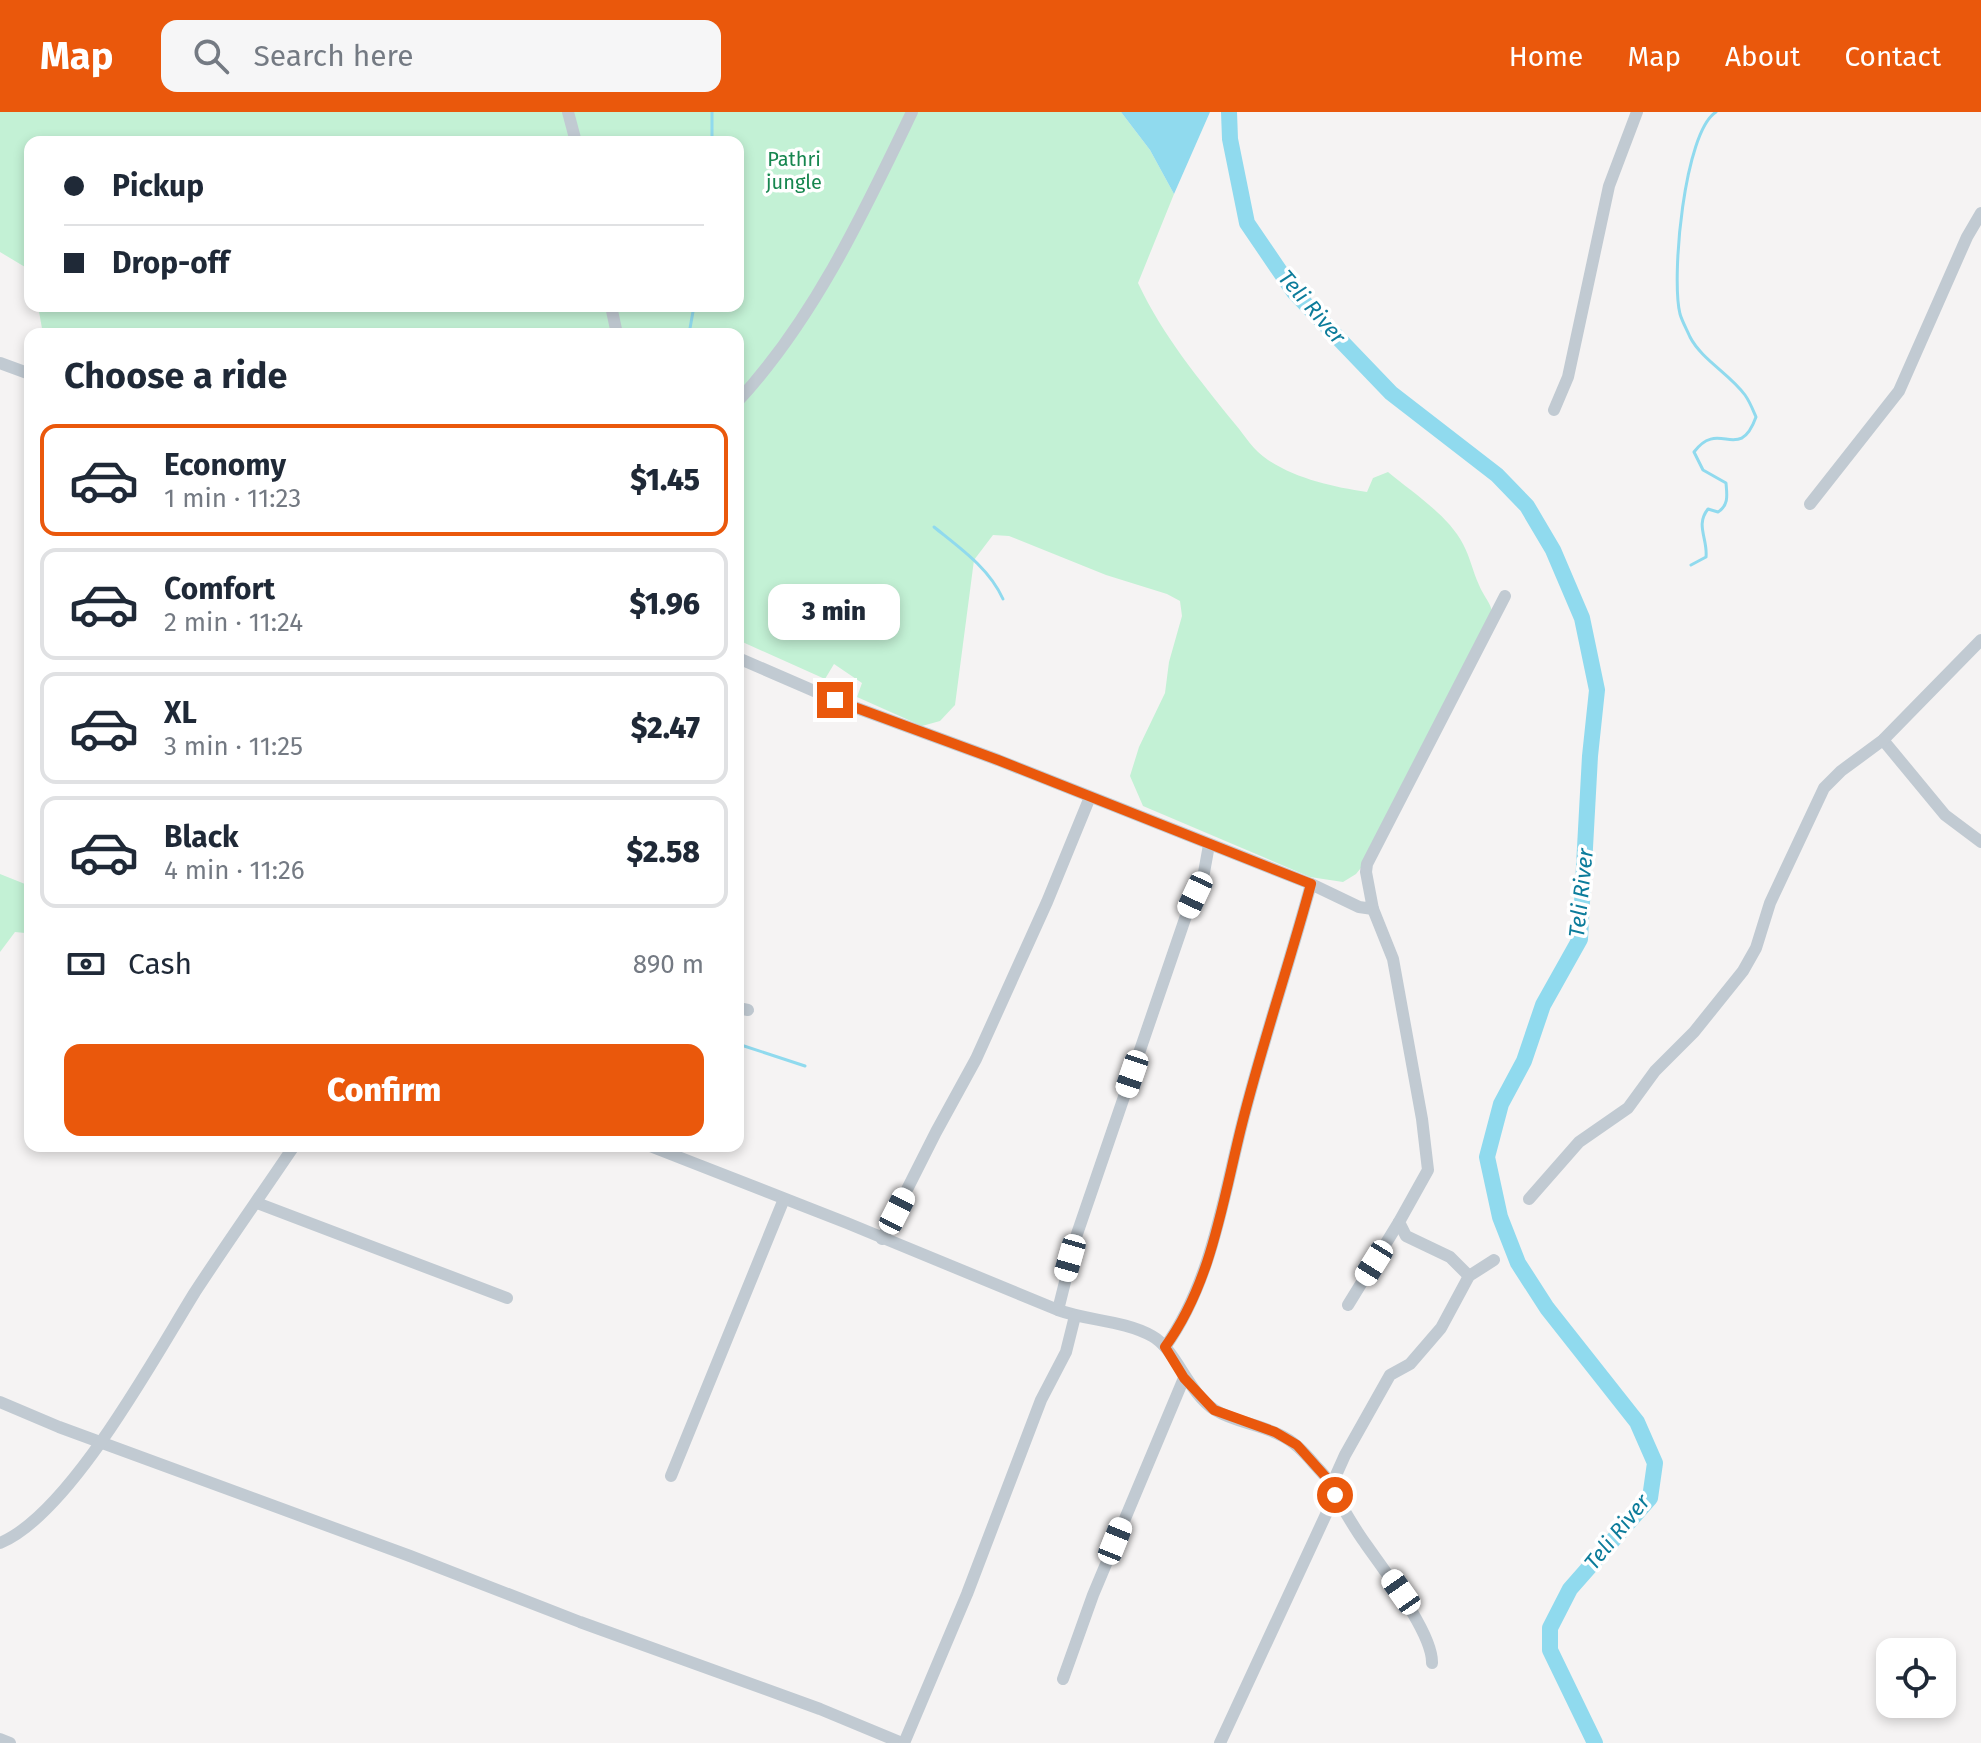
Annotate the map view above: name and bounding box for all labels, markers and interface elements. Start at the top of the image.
search box [161,20,721,92]
text: Map [40,33,113,79]
icon: search [189,34,233,78]
text: Search here [253,38,414,74]
text: Home [1509,40,1583,73]
text: Map [1627,40,1681,73]
text: About [1725,40,1800,73]
text: Contact [1844,40,1941,73]
park label: Pathri jungle [765,147,822,194]
text: Pickup [112,168,204,204]
text: Drop-off [112,245,229,281]
water label: Teli River [1273,264,1352,350]
text: Choose a ride [64,354,287,398]
icon: car [68,444,140,516]
text: Economy [164,447,286,483]
text: $1.45 [630,462,700,498]
text: 1 min · 11:23 [164,483,301,514]
icon: car [68,568,140,640]
text: Comfort [164,571,275,607]
callout: 3 min [769,584,901,640]
text: $1.96 [629,586,700,622]
text: 3 min [802,596,866,627]
text: 2 min · 11:24 [164,607,303,638]
route end [817,682,853,718]
icon: car [68,692,140,764]
text: XL [164,695,197,731]
text: $2.47 [631,710,700,746]
text: 3 min · 11:25 [164,731,303,762]
icon: car [68,816,140,888]
text: Black [164,819,239,855]
text: $2.58 [626,834,700,870]
water label: Teli River [1563,847,1599,939]
text: 4 min · 11:26 [164,855,305,886]
car [1174,868,1216,922]
icon: cash [64,942,108,986]
text: Cash [128,946,192,982]
text: 890 m [633,949,704,980]
button: Confirm [64,1044,704,1136]
car [1113,1047,1151,1101]
car [875,1184,919,1238]
car [1052,1232,1088,1284]
car [1351,1236,1397,1290]
route start [1317,1477,1353,1513]
water label: Teli River [1578,1488,1656,1575]
car [1095,1514,1135,1568]
car [1377,1565,1425,1619]
map controls [1876,1638,1956,1718]
button: locate [1876,1638,1956,1718]

